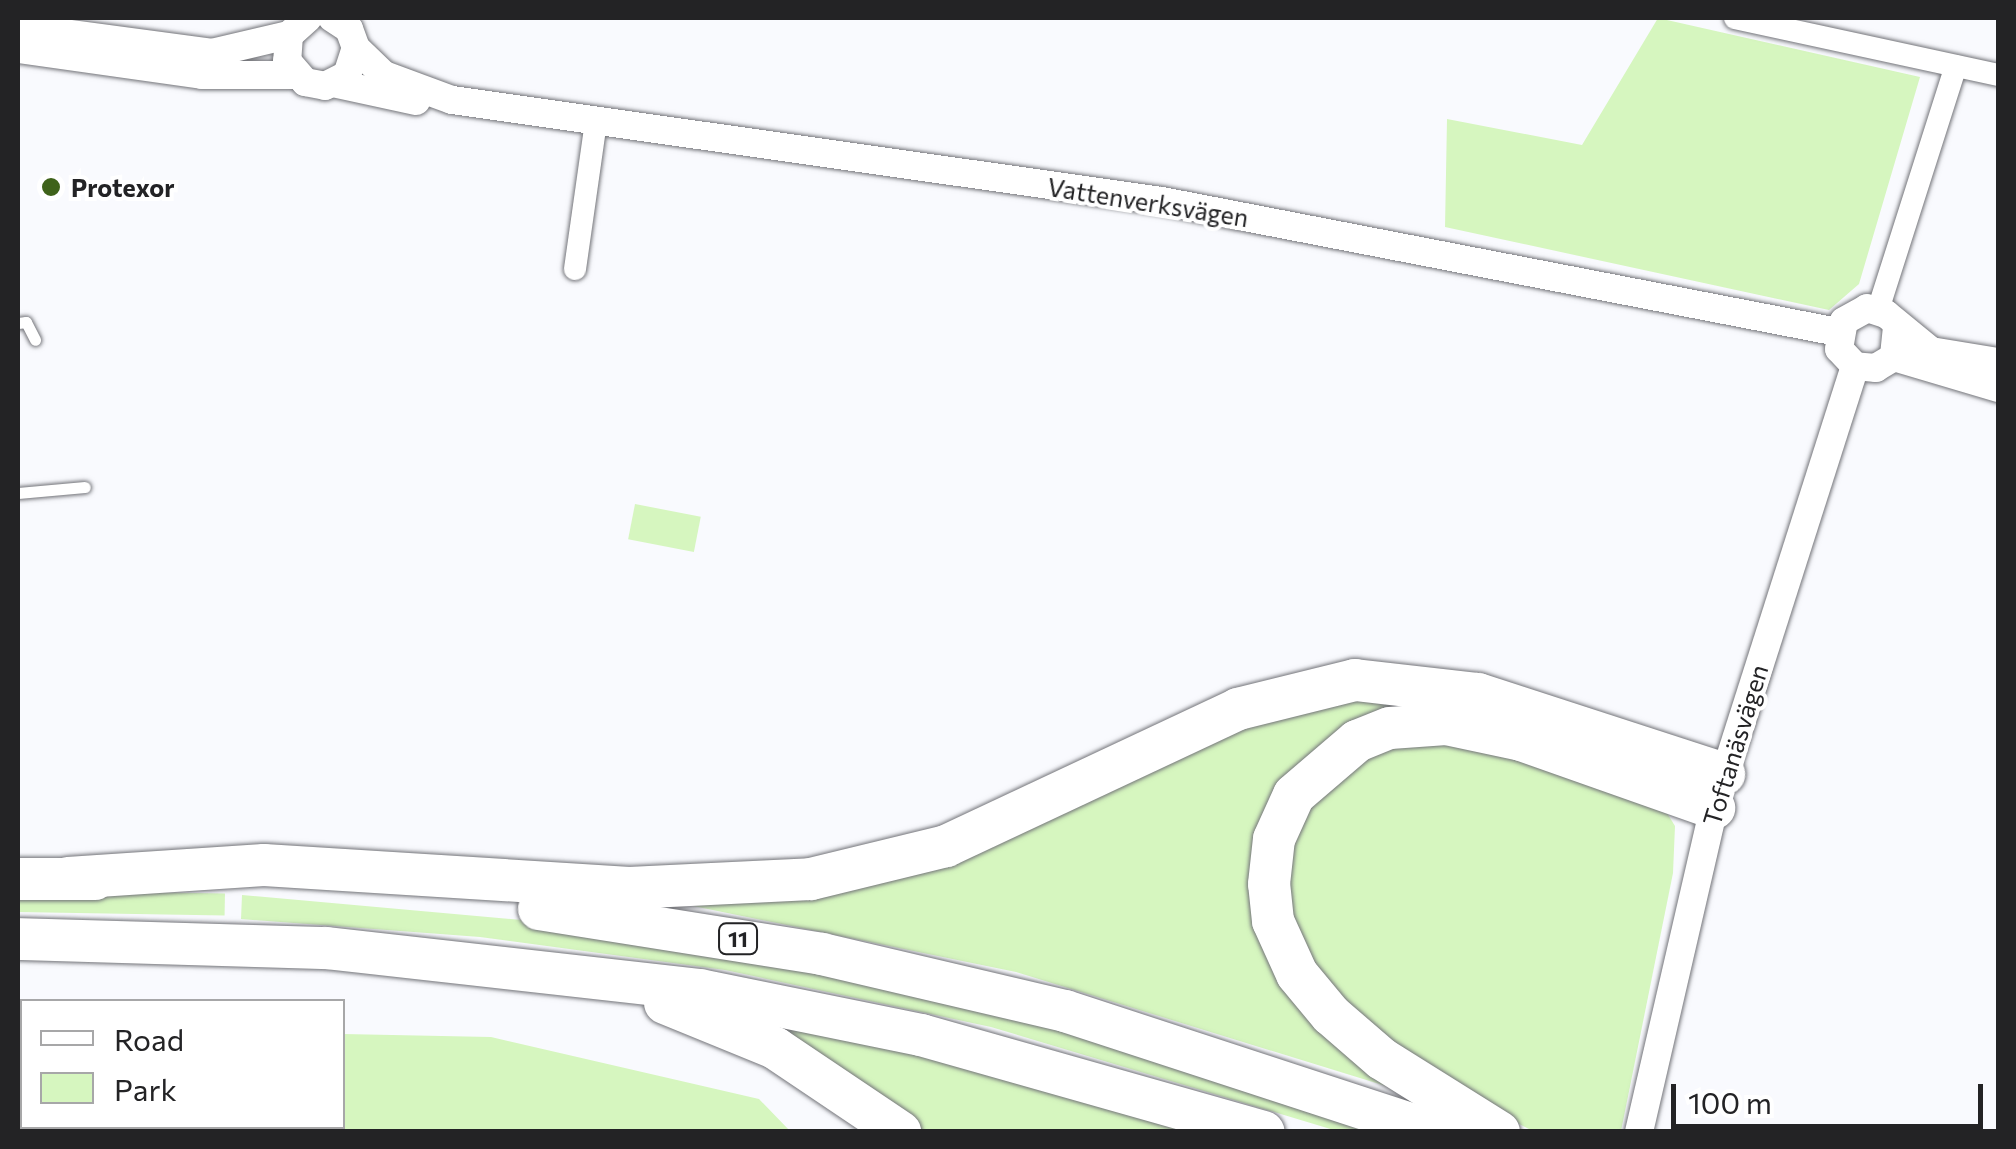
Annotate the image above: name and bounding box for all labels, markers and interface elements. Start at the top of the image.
street label: Vattenverksvägen [1045,171,1251,233]
place label: Protexor [71,172,174,202]
marker: Protexor [40,176,62,198]
street label: Toftanäsvägen [1696,661,1774,829]
road number: 11 [718,922,758,956]
legend [20,999,345,1129]
text: Road [114,1020,184,1057]
scale bar [1676,1064,1988,1126]
text: Park [114,1070,177,1107]
text: 100 m [1688,1083,1772,1120]

